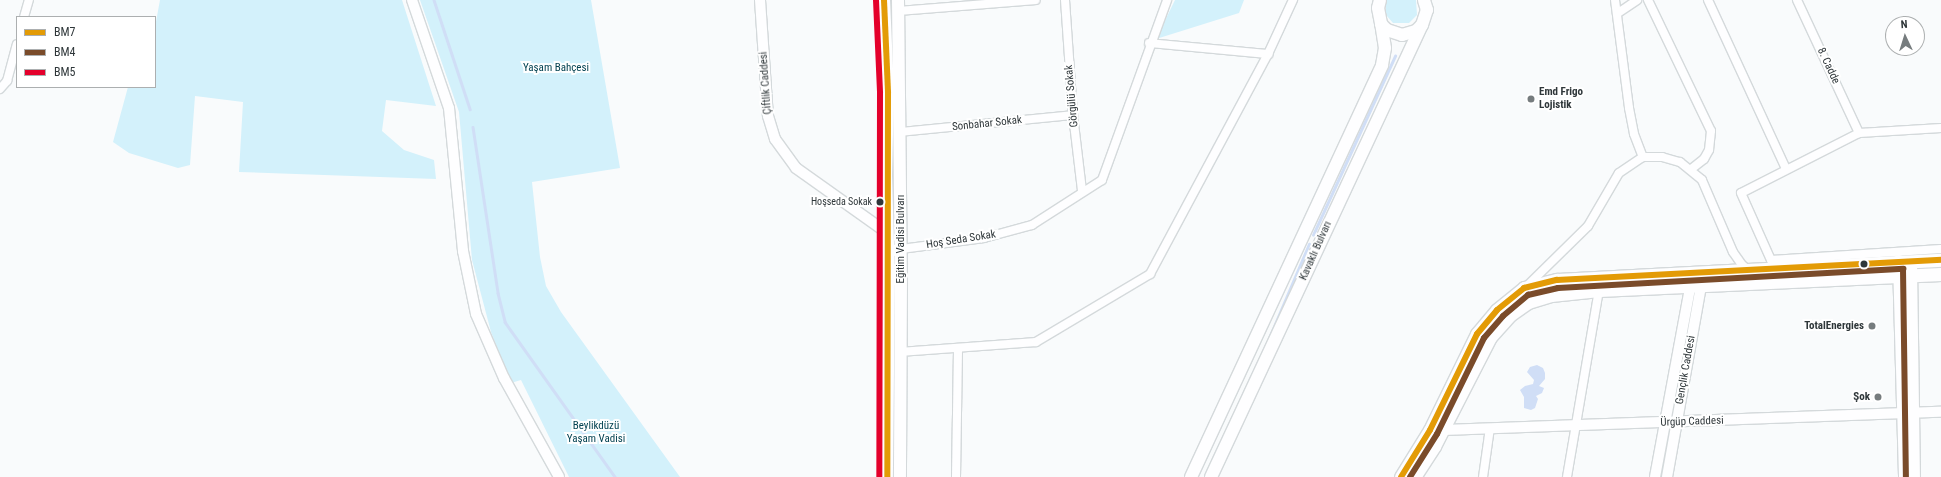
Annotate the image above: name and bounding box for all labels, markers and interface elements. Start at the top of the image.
legend [16,16,156,88]
north arrow [1885,16,1925,56]
text: N [1900,18,1908,31]
text: BM7 [54,25,76,39]
text: BM4 [54,45,76,59]
street label: 8. Cadde [1814,46,1842,86]
street label: Çiftlik Caddesi [757,51,775,115]
park label: Yaşam Bahçesi [523,61,589,75]
street label: Görgülü Sokak [1063,64,1081,128]
text: BM5 [54,65,76,79]
place label: Emd Frigo Lojistik [1539,86,1583,112]
marker: Emd Frigo Lojistik [1526,94,1536,104]
street label: Sonbahar Sokak [951,114,1023,134]
street label: Eğitim Vadisi Bulvarı [894,195,908,283]
place label: Hoşseda Sokak [811,196,872,208]
marker: Hoşseda Sokak [875,197,885,207]
street label: Kavaklı Bulvarı [1297,219,1335,283]
street label: Hoş Seda Sokak [925,228,997,252]
unlabelled marker [1859,259,1869,269]
place label: TotalEnergies [1804,319,1864,333]
marker: TotalEnergies [1867,321,1877,331]
street label: Gençlik Caddesi [1673,335,1699,405]
place label: Şok [1853,390,1870,404]
marker: Şok [1873,392,1883,402]
street label: Ürgüp Caddesi [1660,414,1724,430]
park label: Beylikdüzü Yaşam Vadisi [567,420,625,446]

